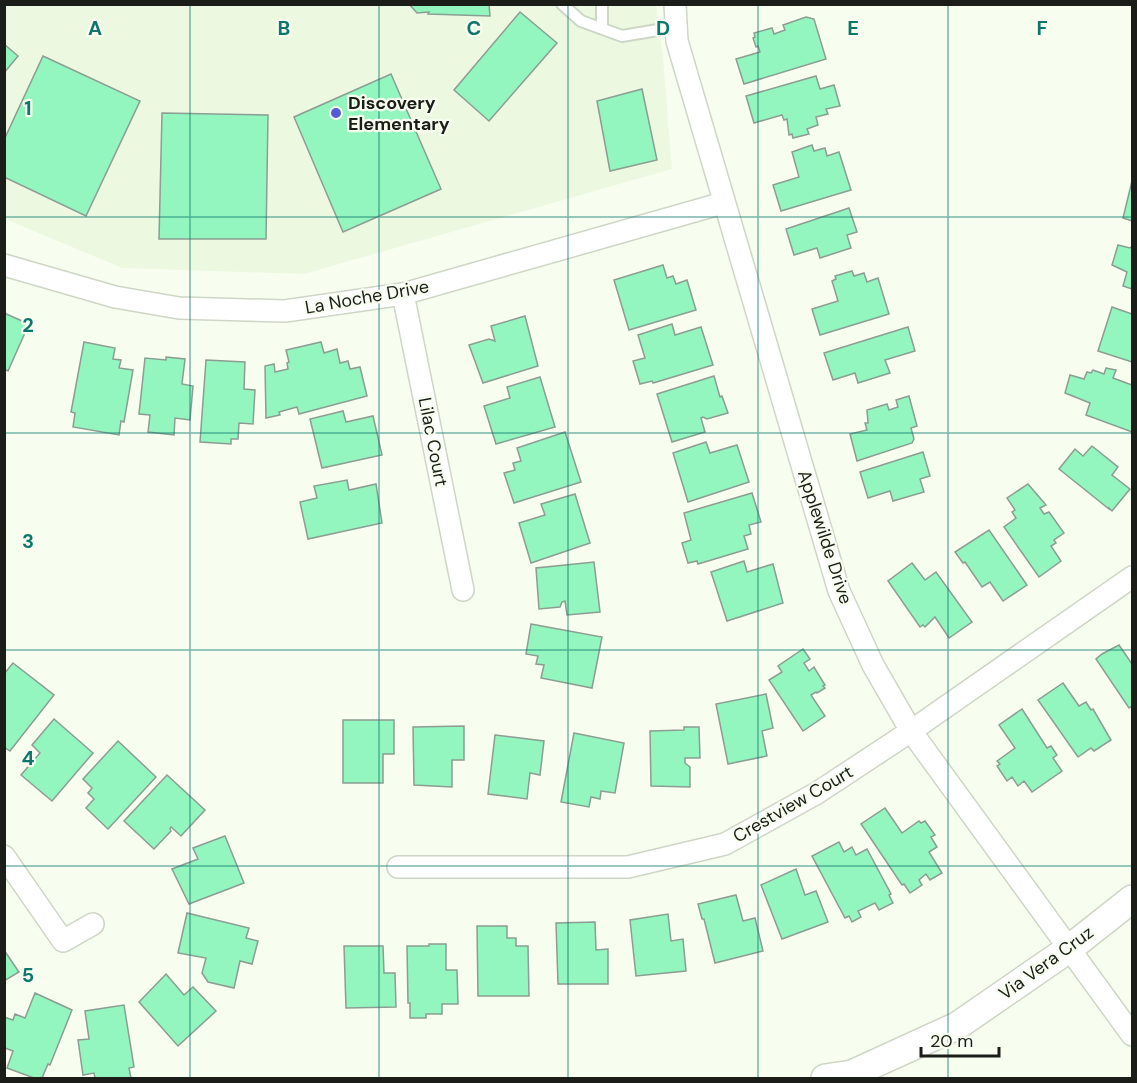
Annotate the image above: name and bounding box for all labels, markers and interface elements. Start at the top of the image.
text: A [88,15,102,41]
text: B [278,15,290,41]
text: C [467,15,481,41]
text: D [656,15,670,41]
text: E [847,15,859,41]
text: F [1036,15,1048,41]
place label: Discovery Elementary [348,91,450,136]
text: 1 [24,95,32,121]
marker: Discovery Elementary [329,106,343,120]
street label: La Noche Drive [303,274,431,320]
text: 2 [22,312,34,338]
street label: Lilac Court [413,395,453,489]
street label: Applewilde Drive [792,467,858,607]
text: 3 [22,528,34,554]
text: 4 [22,745,35,771]
street label: Crestview Court [729,760,857,848]
street label: Via Vera Cruz [994,921,1098,1005]
text: 5 [22,962,34,988]
scale bar [921,1020,999,1058]
text: 20 m [930,1029,973,1053]

